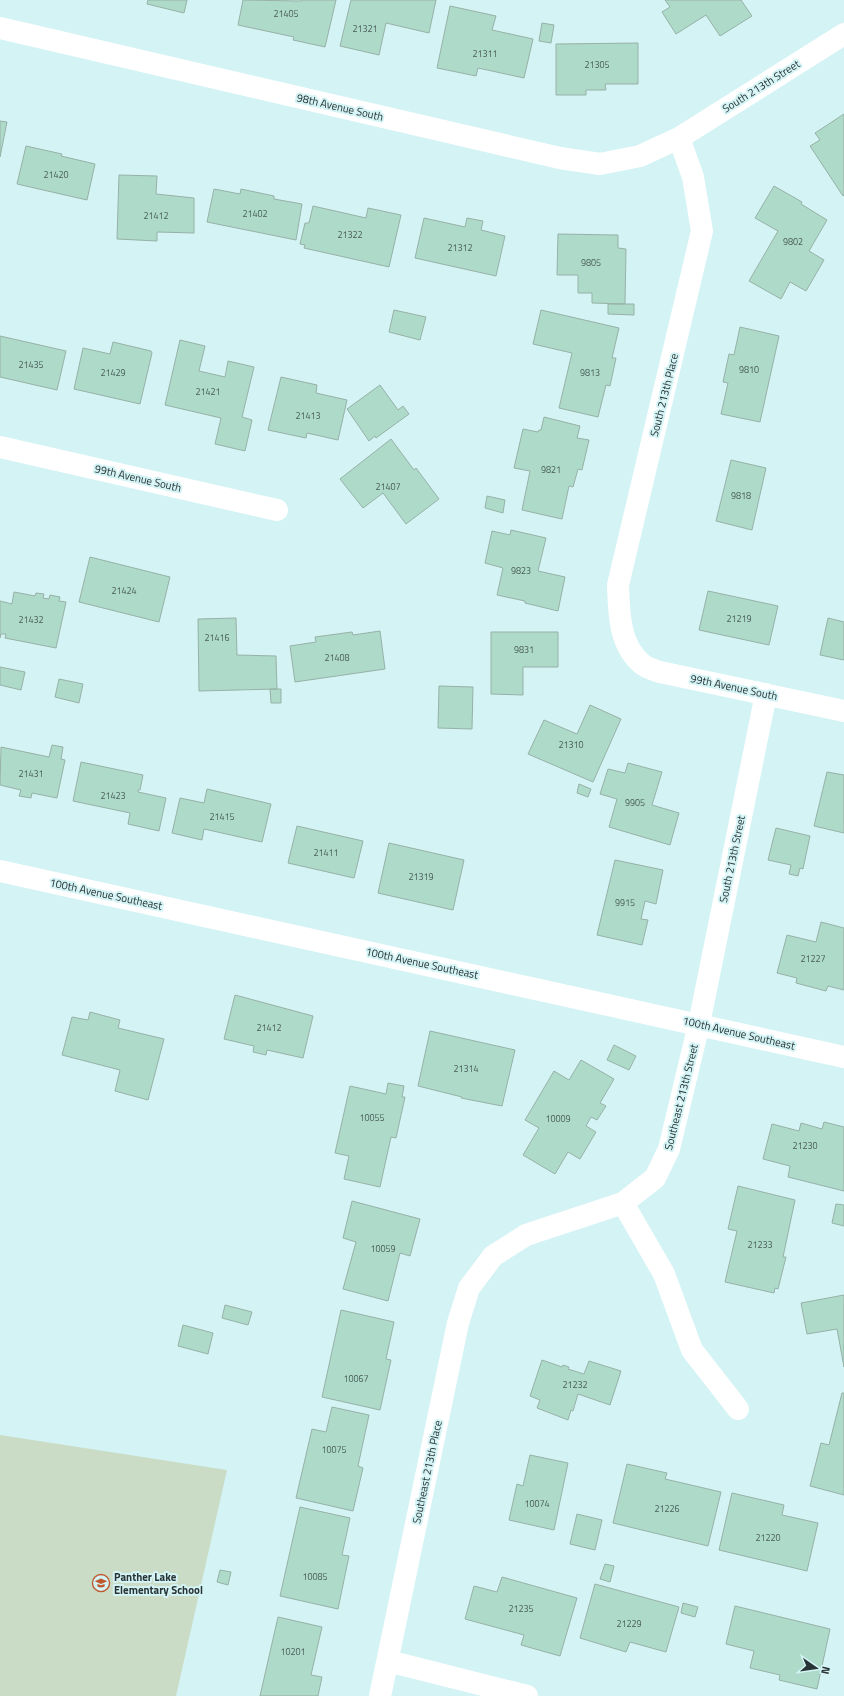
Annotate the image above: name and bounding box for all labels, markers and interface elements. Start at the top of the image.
house number: 21405 [273,7,299,20]
house number: 21321 [352,22,378,35]
house number: 21311 [472,47,498,60]
street label: South 213th Street [719,56,803,116]
house number: 21305 [584,58,610,71]
street label: 98th Avenue South [295,89,385,125]
house number: 21420 [43,168,69,181]
house number: 21402 [242,207,268,220]
house number: 21412 [143,209,169,222]
house number: 21322 [337,228,363,241]
house number: 9802 [783,235,803,248]
house number: 21312 [447,241,473,254]
house number: 9805 [581,256,601,269]
street label: South 213th Place [646,351,682,438]
house number: 21435 [18,358,44,371]
house number: 9810 [739,363,759,376]
house number: 21429 [100,366,126,379]
house number: 9813 [580,366,600,379]
house number: 21421 [195,385,221,398]
house number: 21413 [295,409,321,422]
street label: 99th Avenue South [93,460,183,496]
house number: 9821 [541,463,561,476]
house number: 21407 [375,480,401,493]
house number: 9818 [731,489,751,502]
house number: 9823 [511,564,531,577]
house number: 21424 [111,584,137,597]
house number: 21219 [726,612,752,625]
house number: 21432 [18,613,44,626]
house number: 21416 [204,631,230,644]
house number: 9831 [514,643,534,656]
house number: 21408 [324,651,350,664]
street label: 99th Avenue South [689,670,779,704]
house number: 21310 [558,738,584,751]
house number: 21431 [18,767,44,780]
house number: 21423 [100,789,126,802]
house number: 9905 [625,796,645,809]
house number: 21415 [209,810,235,823]
street label: South 213th Street [715,814,749,904]
house number: 21411 [313,846,339,859]
house number: 21319 [408,870,434,883]
street label: 100th Avenue Southeast [48,874,164,914]
house number: 9915 [615,896,635,909]
street label: 100th Avenue Southeast [364,943,480,983]
house number: 21227 [800,952,826,965]
street label: 100th Avenue Southeast [681,1012,797,1054]
house number: 21412 [256,1021,282,1034]
street label: Southeast 213th Street [660,1042,702,1152]
house number: 21314 [453,1062,479,1075]
house number: 10055 [359,1111,385,1124]
house number: 10009 [545,1112,571,1125]
house number: 21230 [792,1139,818,1152]
house number: 21233 [747,1238,773,1251]
house number: 10059 [370,1242,396,1255]
house number: 10067 [343,1372,369,1385]
house number: 21232 [562,1378,588,1391]
street label: Southeast 213th Place [408,1418,446,1525]
house number: 10075 [321,1443,347,1456]
house number: 10074 [524,1497,550,1510]
house number: 21226 [654,1502,680,1515]
house number: 21220 [755,1531,781,1544]
place label: Panther Lake Elementary School [114,1569,203,1598]
house number: 10085 [302,1570,328,1583]
school or university icon: Panther Lake Elementary School [91,1573,111,1593]
house number: 21235 [508,1602,534,1615]
house number: 21229 [616,1617,642,1630]
house number: 10201 [280,1645,306,1658]
north arrow [796,1648,836,1688]
text: N [817,1665,834,1676]

